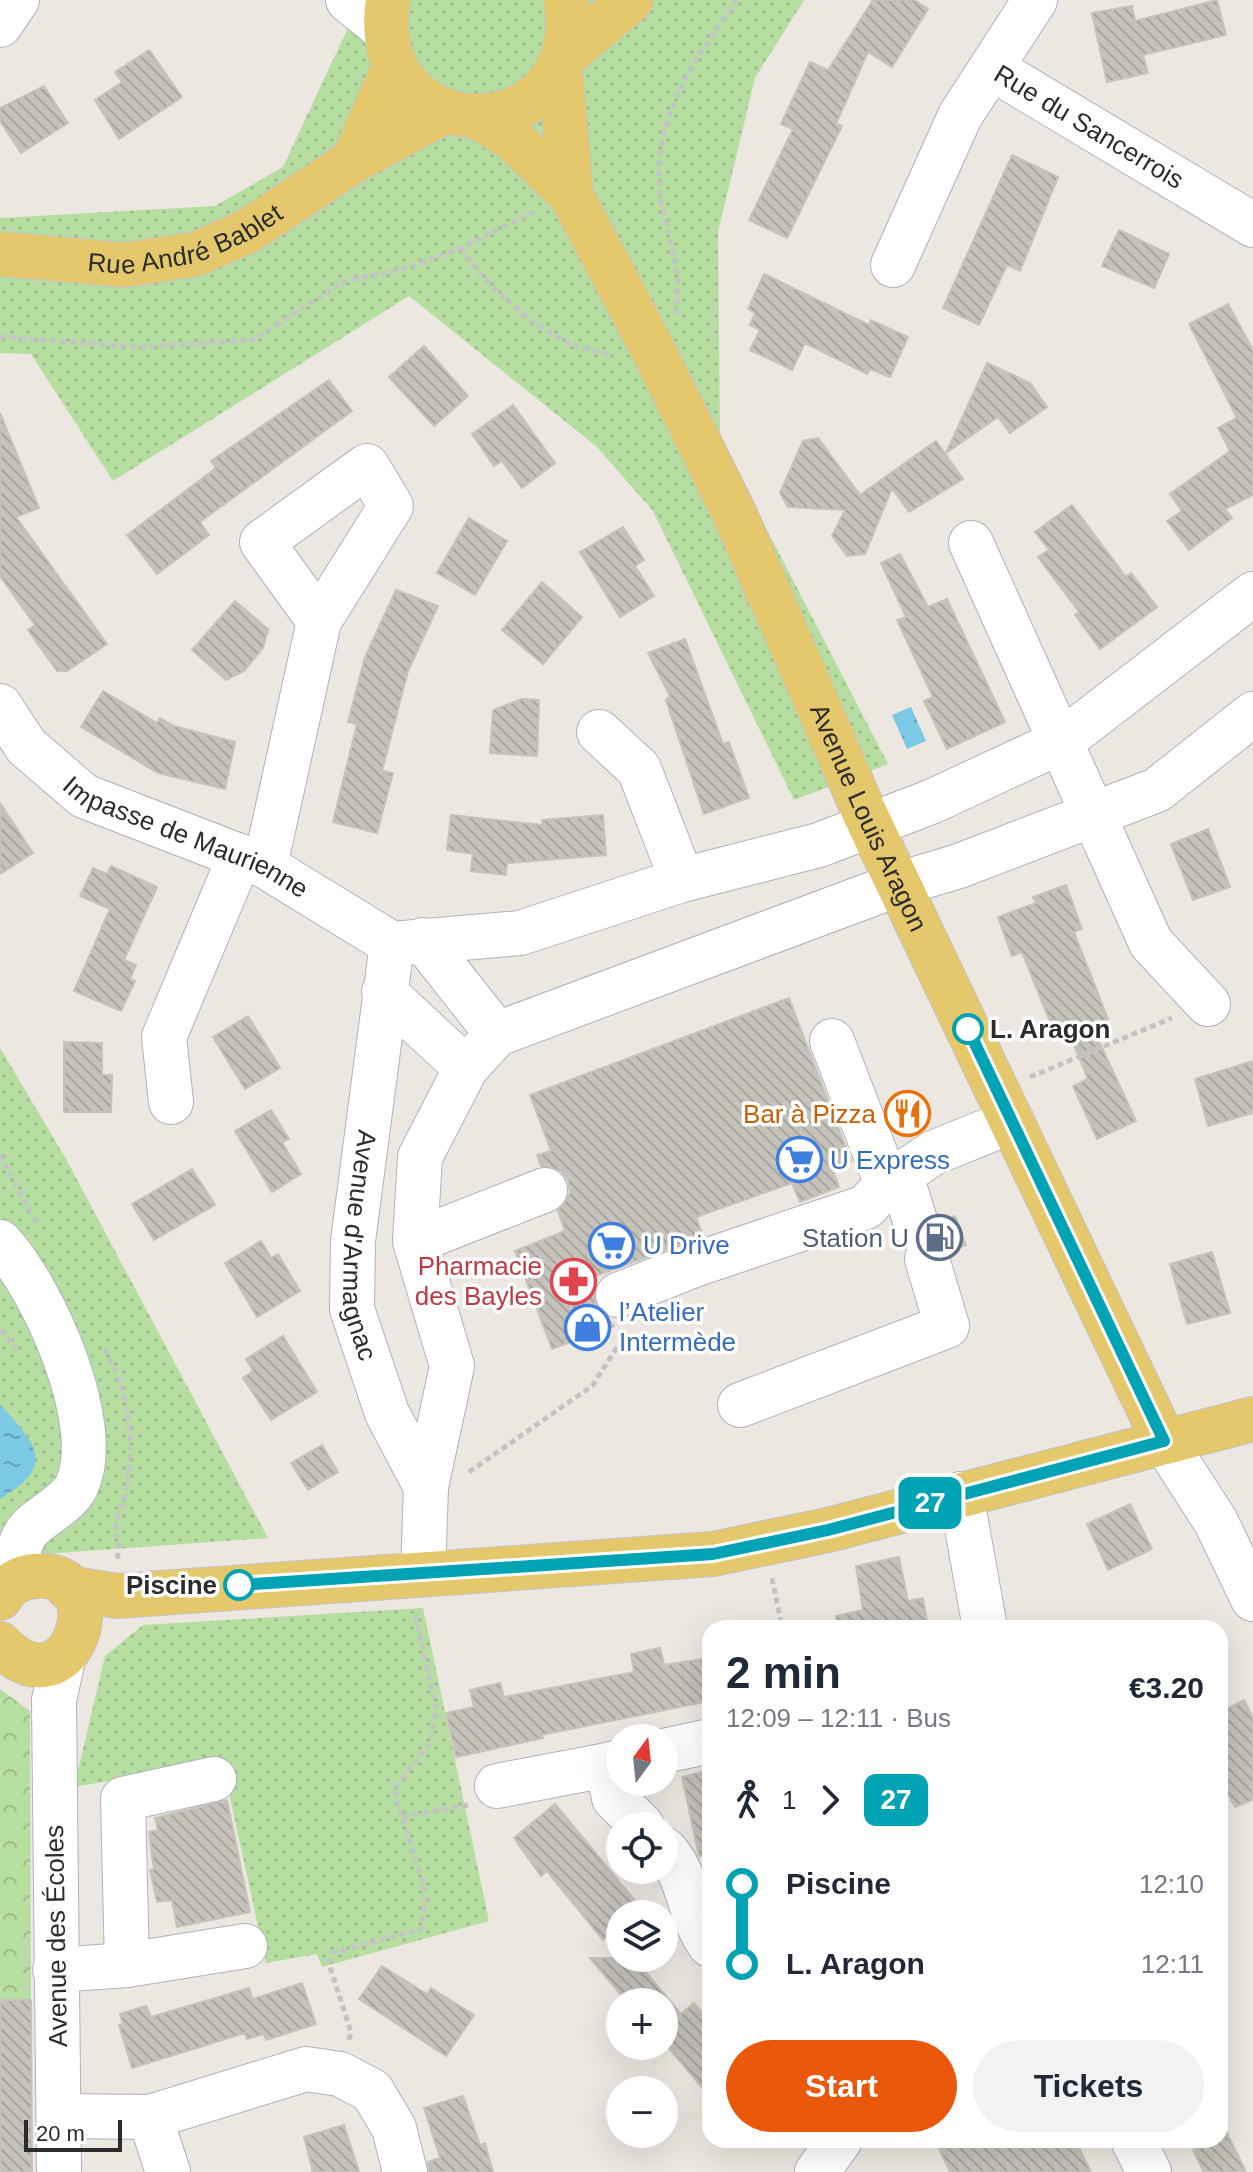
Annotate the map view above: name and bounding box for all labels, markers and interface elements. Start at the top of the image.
street label: Rue du Sancerrois [989,58,1189,195]
street label: Rue André Bablet [86,197,288,280]
street label: Avenue Louis Aragon [804,699,934,936]
street label: Impasse de Maurienne [57,770,314,904]
marker: L. Aragon [953,1014,983,1044]
place label: L. Aragon [990,1014,1110,1044]
restaurant icon: Bar à Pizza [883,1090,931,1138]
place label: Bar à Pizza [743,1099,877,1129]
street label: Avenue d'Armagnac [337,1128,383,1364]
supermarket icon: U Express [775,1136,823,1184]
place label: U Express [830,1145,950,1175]
fuel station icon: Station U [916,1214,964,1262]
supermarket icon: U Drive [588,1221,636,1269]
place label: Station U [802,1223,909,1253]
place label: U Drive [643,1230,730,1260]
place label: Pharmacie des Bayles [415,1251,542,1311]
pharmacy icon: Pharmacie des Bayles [549,1257,597,1305]
place label: l’Atelier Intermède [619,1297,736,1357]
shop icon: l’Atelier Intermède [564,1303,612,1351]
line badge: 27 [894,1477,966,1529]
text: 27 [914,1487,946,1518]
place label: Piscine [126,1570,217,1600]
marker: Piscine [224,1570,254,1600]
text: 2 min [726,1648,841,1697]
text: €3.20 [1129,1671,1204,1704]
text: 12:09 – 12:11 · Bus [726,1703,951,1733]
north arrow [606,1724,678,1796]
map controls [606,1724,678,2148]
icon: walk [726,1778,770,1822]
icon: forward [808,1778,852,1822]
text: 27 [880,1784,912,1815]
text: 1 [782,1785,796,1815]
button: locate [606,1812,678,1884]
street label: Avenue des Écoles [39,1825,73,2047]
text: Piscine [786,1867,891,1900]
text: 12:10 [1139,1869,1204,1899]
button: layers [606,1900,678,1972]
text: L. Aragon [786,1947,925,1980]
text: 12:11 [1141,1949,1204,1979]
button: + [606,1988,678,2060]
button: Start [726,2040,957,2132]
button: Tickets [973,2040,1204,2132]
button: − [606,2076,678,2148]
scale bar [24,2116,122,2152]
text: 20 m [36,2121,85,2146]

